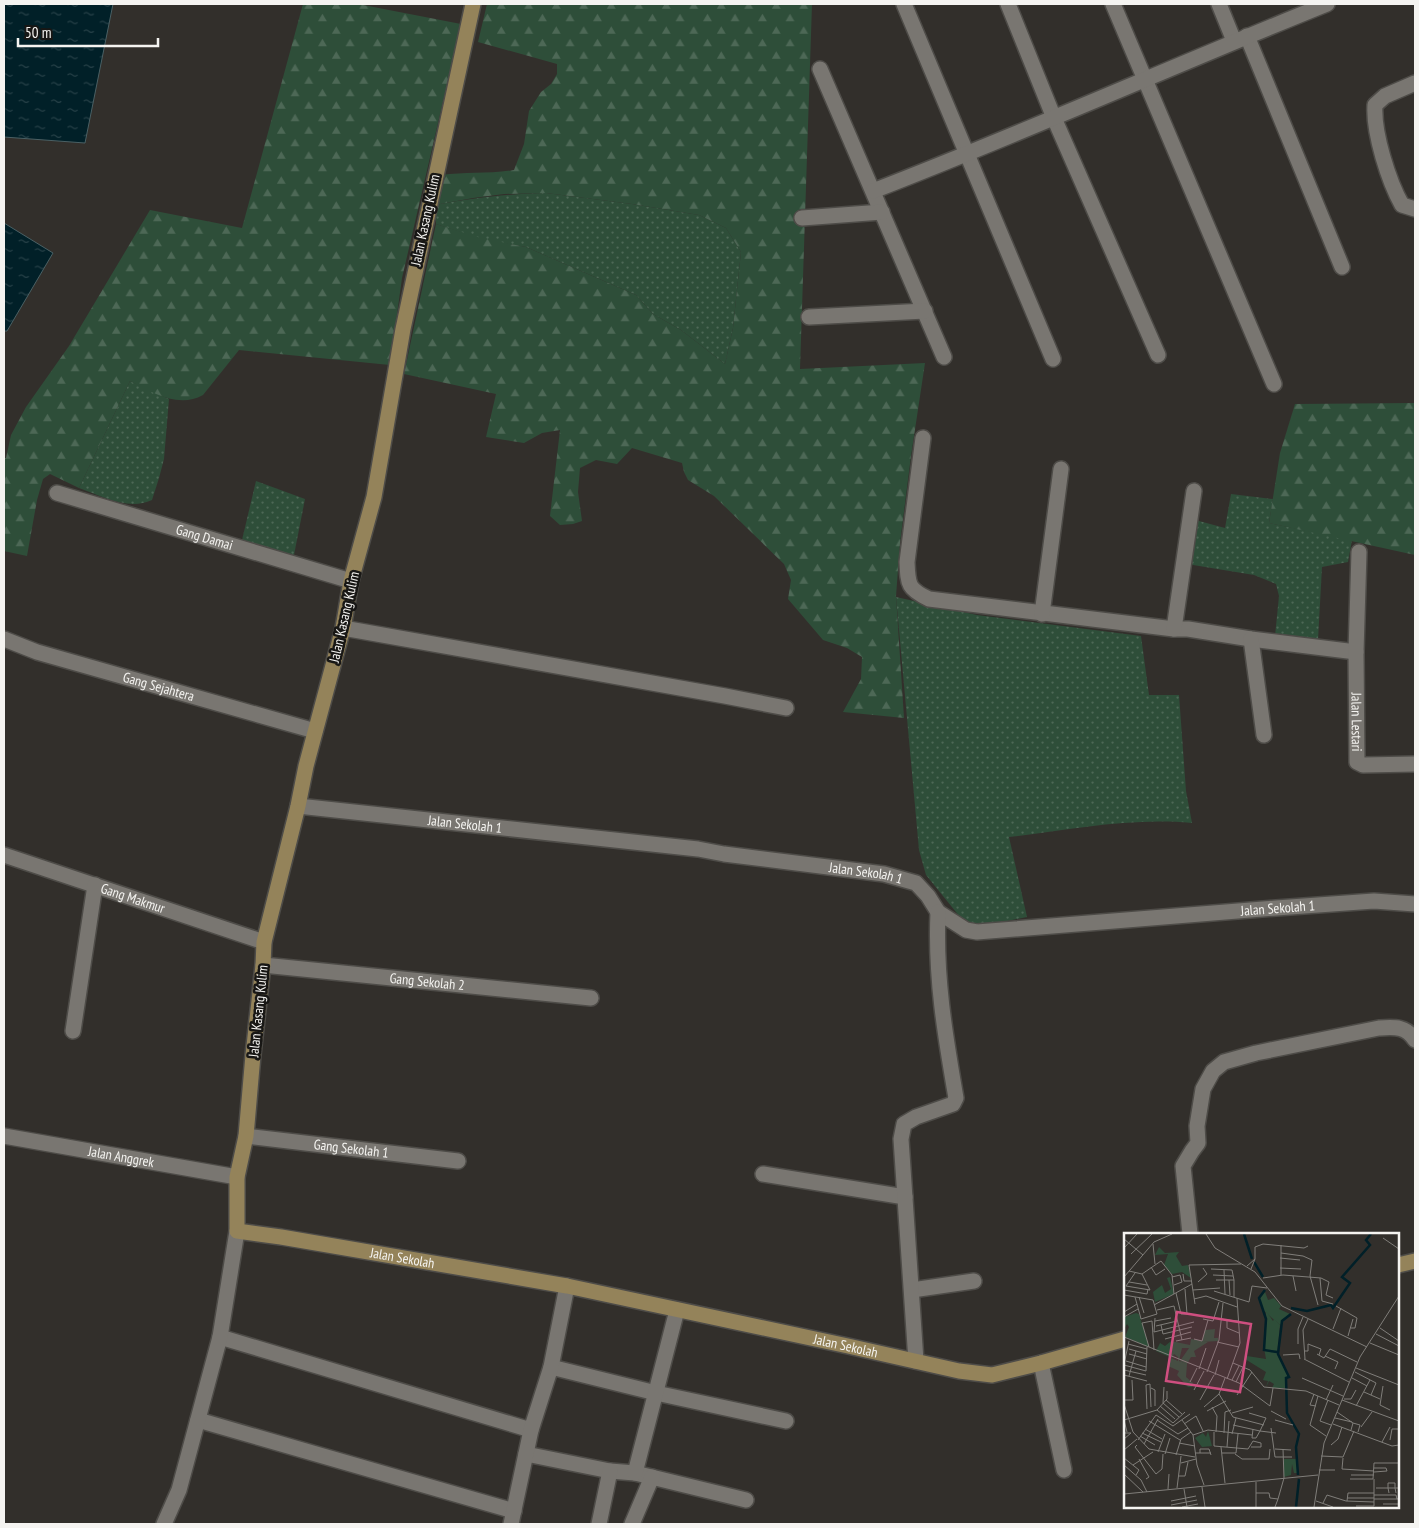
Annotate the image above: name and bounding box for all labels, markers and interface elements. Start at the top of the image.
scale bar [18,15,158,47]
text: 50 m [25,23,51,42]
street label: Jalan Kasang Kulim [406,173,443,268]
street label: Gang Damai [174,520,235,554]
street label: Jalan Kasang Kulim [325,570,363,665]
street label: Gang Sejahtera [121,668,196,705]
street label: Jalan Lestari [1347,691,1366,752]
street label: Jalan Sekolah 1 [426,811,503,837]
street label: Jalan Sekolah 1 [827,858,905,888]
street label: Gang Makmur [98,879,168,917]
street label: Jalan Sekolah 1 [1239,896,1316,920]
street label: Jalan Kasang Kulim [244,964,272,1059]
street label: Gang Sekolah 2 [389,969,465,994]
street label: Gang Sekolah 1 [313,1135,390,1162]
street label: Jalan Anggrek [86,1142,156,1171]
inset map [1124,1233,1399,1508]
street label: Jalan Sekolah [368,1243,436,1272]
street label: Jalan Sekolah [811,1330,880,1361]

